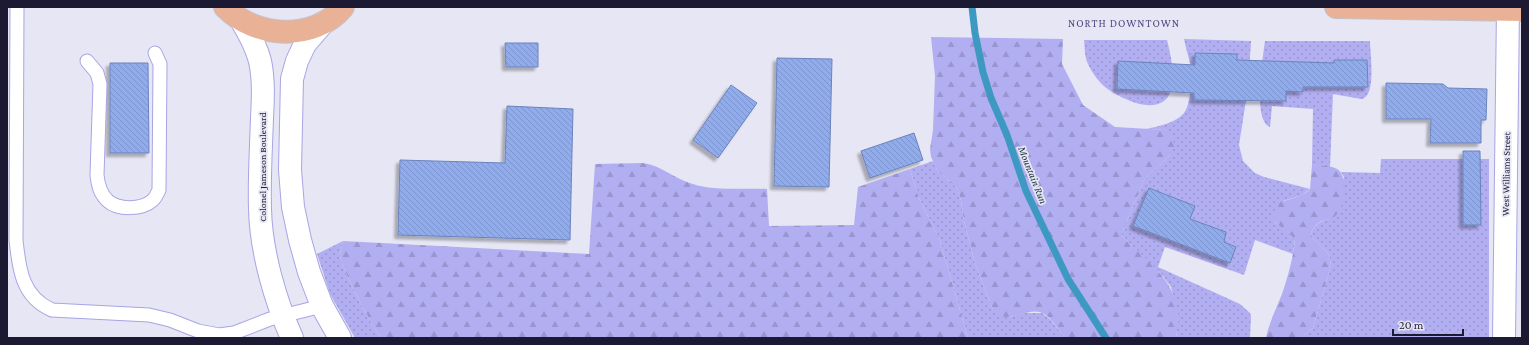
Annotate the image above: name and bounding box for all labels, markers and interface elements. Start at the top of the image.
district label: NORTH DOWNTOWN [1068,17,1180,29]
street label: Colonel Jameson Boulevard [257,112,268,222]
street label: West Williams Street [1500,131,1512,216]
water label: Mountain Run [1016,144,1050,206]
scale bar [1393,311,1463,337]
text: 20 m [1399,318,1424,332]

